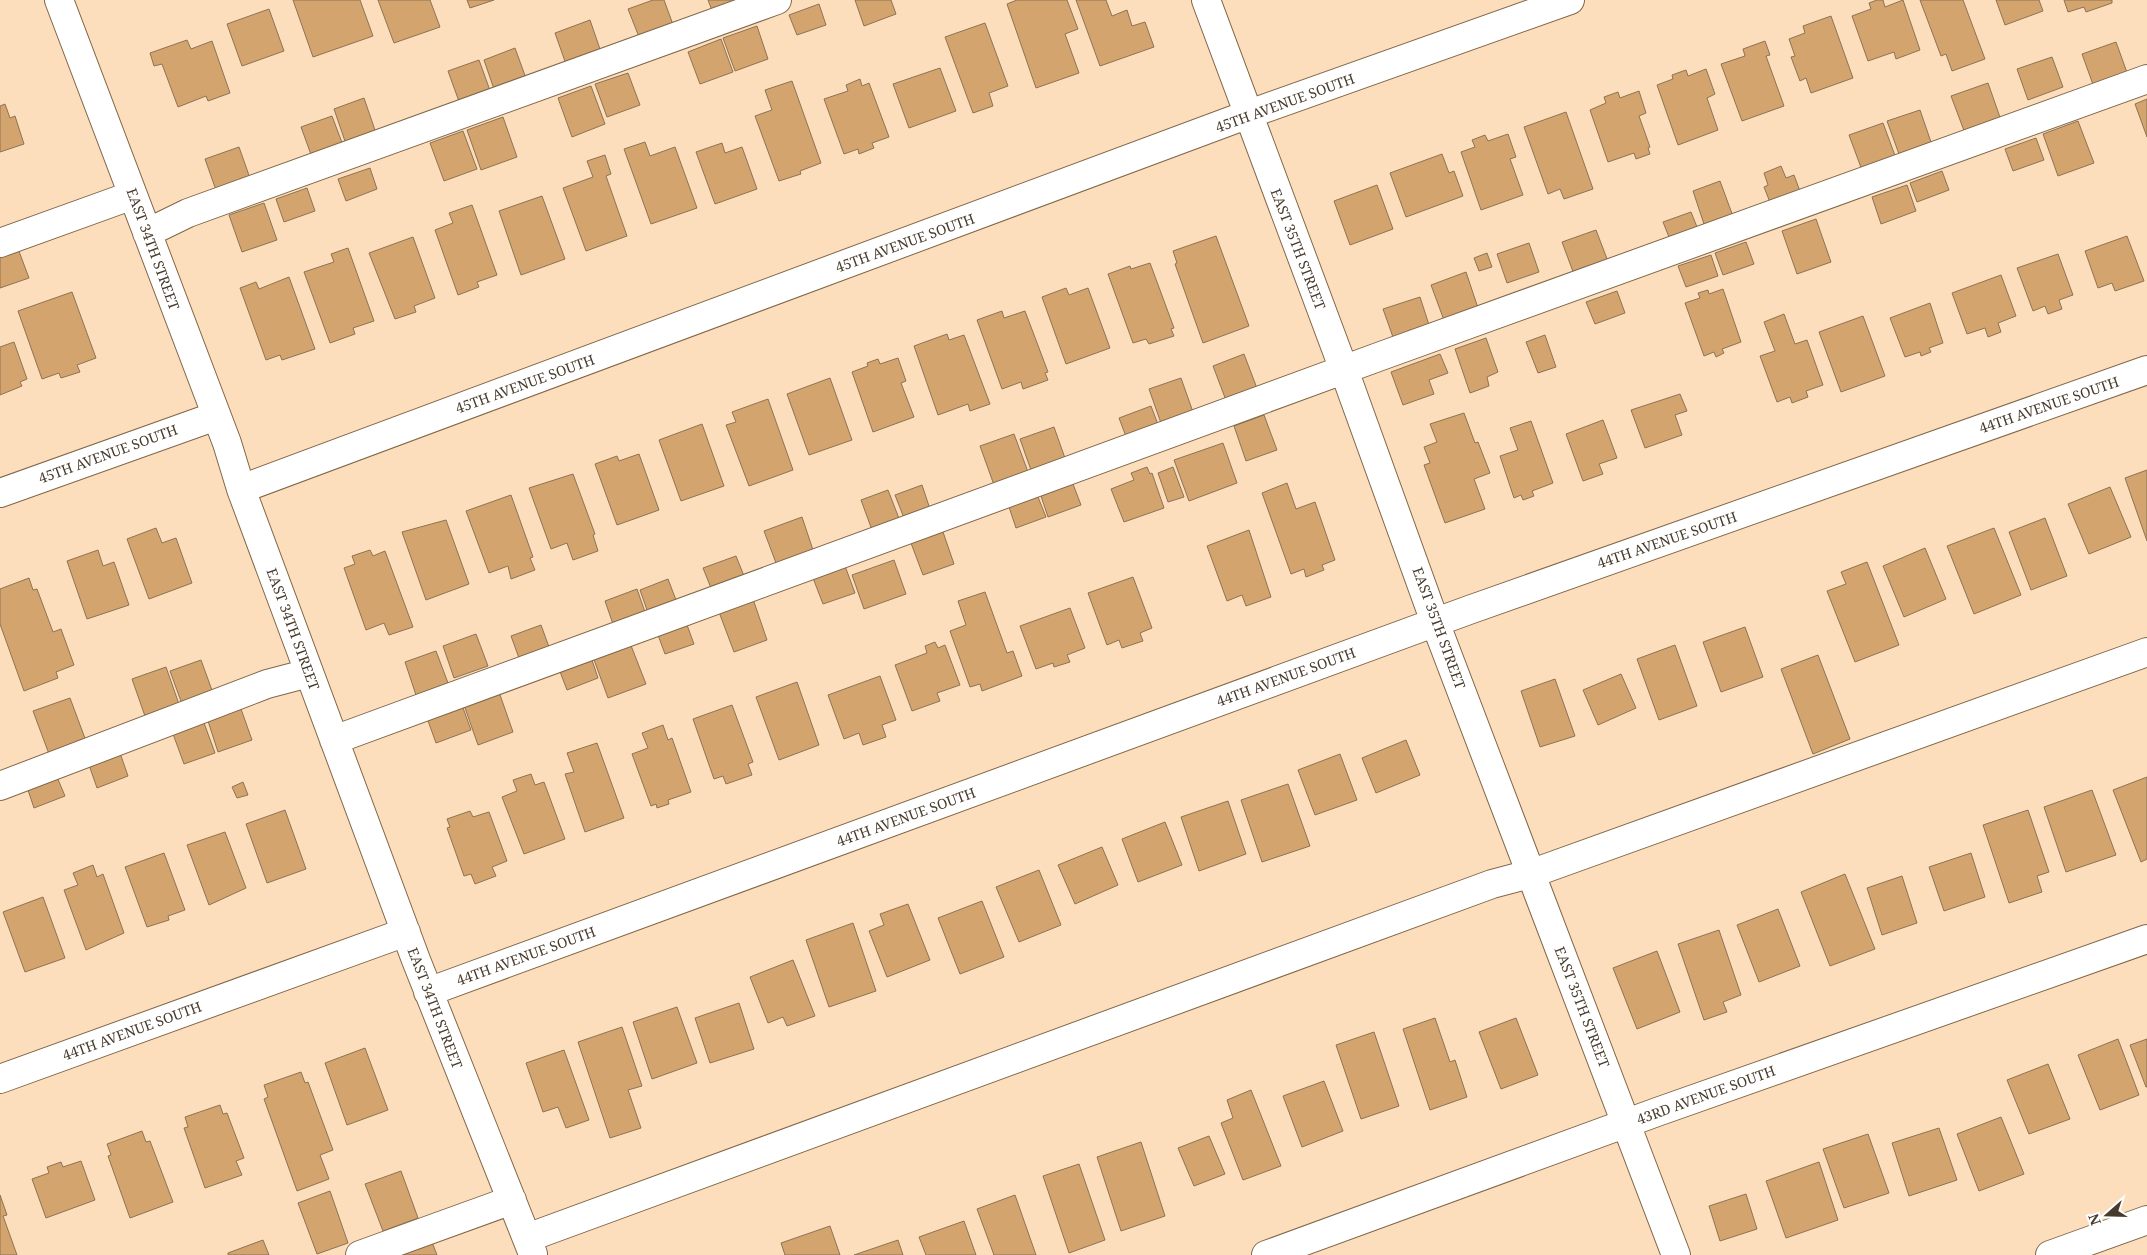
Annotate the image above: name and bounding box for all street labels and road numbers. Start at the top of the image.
street label: 45TH AVENUE SOUTH [1213,69,1357,137]
street label: EAST 34TH STREET [123,185,184,313]
street label: EAST 35TH STREET [1267,186,1330,312]
street label: 45TH AVENUE SOUTH [833,209,977,277]
street label: 45TH AVENUE SOUTH [453,350,597,418]
street label: 44TH AVENUE SOUTH [1976,372,2121,437]
street label: 45TH AVENUE SOUTH [36,420,180,488]
street label: 44TH AVENUE SOUTH [1594,507,1739,572]
street label: EAST 35TH STREET [1409,564,1470,692]
street label: EAST 34TH STREET [263,565,324,693]
street label: 44TH AVENUE SOUTH [1214,643,1358,711]
street label: 44TH AVENUE SOUTH [834,783,978,851]
street label: 44TH AVENUE SOUTH [454,922,598,990]
street label: EAST 35TH STREET [1551,944,1614,1070]
street label: EAST 34TH STREET [404,945,467,1071]
street label: 44TH AVENUE SOUTH [60,997,204,1065]
street label: 43RD AVENUE SOUTH [1634,1061,1778,1128]

